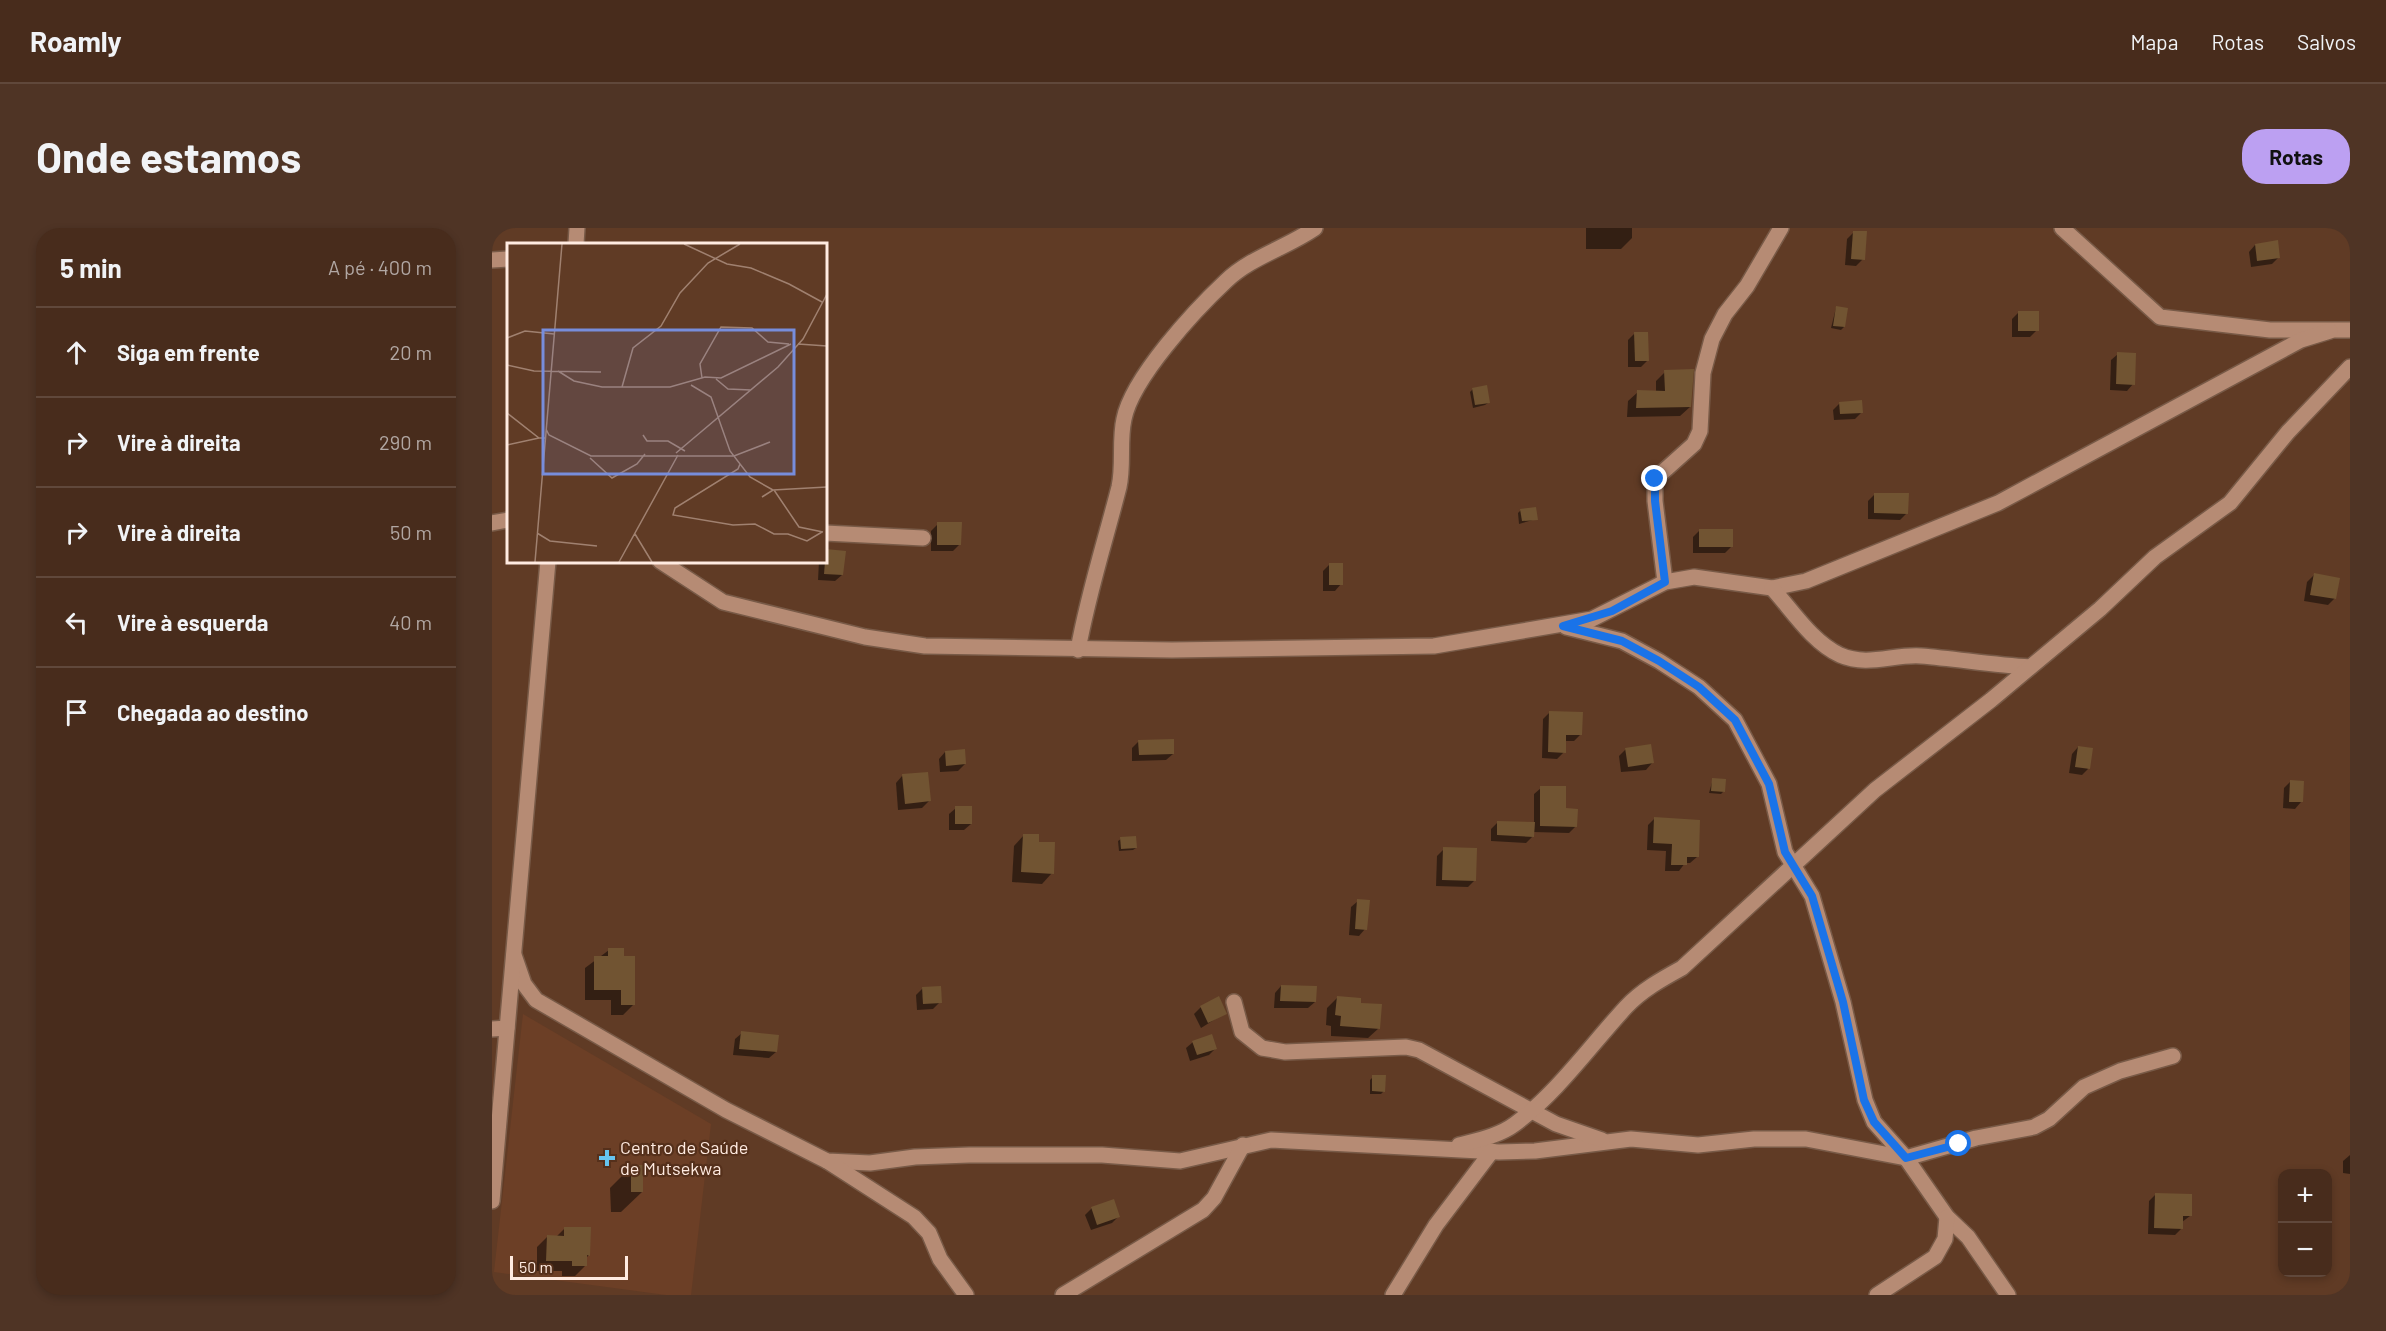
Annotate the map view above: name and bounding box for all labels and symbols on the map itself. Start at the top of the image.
inset map [507,243,826,562]
route end [1641,465,1667,491]
route start [1945,1130,1971,1156]
place label: Centro de Saúde de Mutsekwa [620,1136,748,1179]
marker: Centro de Saúde de Mutsekwa [598,1149,616,1167]
scale bar [510,1253,628,1280]

